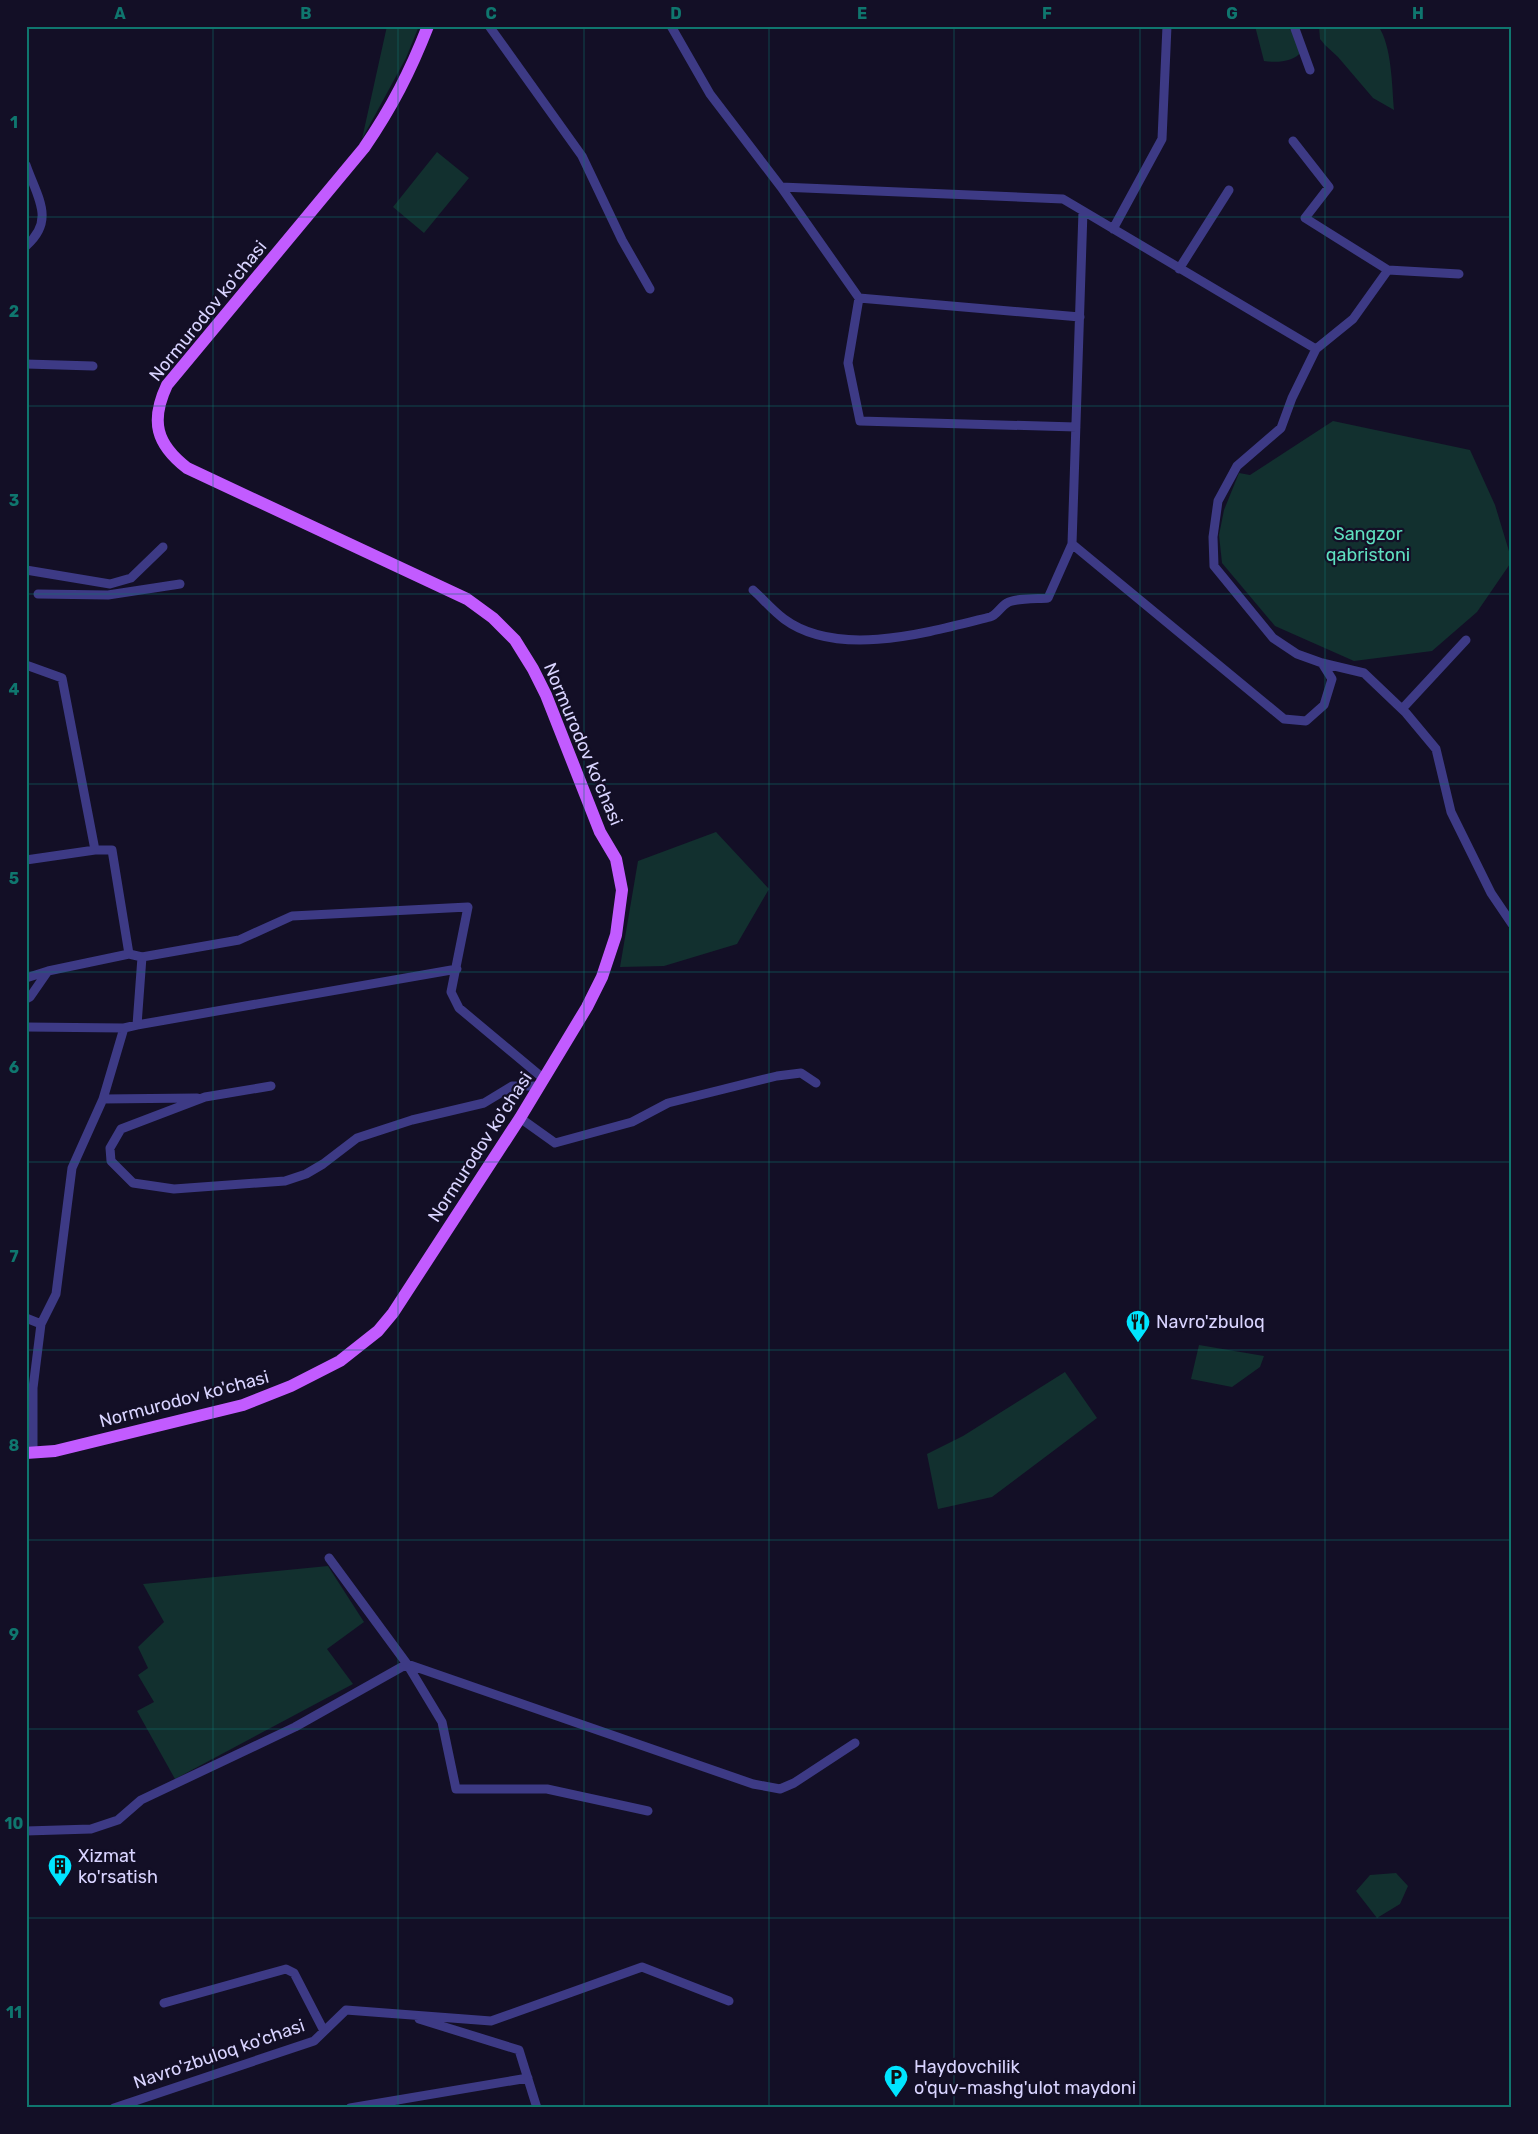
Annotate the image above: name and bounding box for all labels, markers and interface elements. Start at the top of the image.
text: A [114,4,126,23]
text: B [300,4,312,23]
text: C [485,4,497,23]
text: D [670,4,682,23]
text: E [857,4,867,23]
text: F [1042,4,1052,23]
text: G [1226,4,1238,23]
text: H [1412,4,1424,23]
text: 1 [10,113,18,132]
street label: Normurodov ko'chasi [145,236,271,386]
text: 2 [9,302,19,321]
text: 3 [9,491,19,510]
park label: Sangzor qabristoni [1326,523,1410,566]
street label: Normurodov ko'chasi [539,659,627,829]
text: 4 [9,680,20,699]
text: 5 [9,869,19,888]
text: 6 [9,1058,19,1077]
street label: Normurodov ko'chasi [423,1068,537,1226]
text: 7 [9,1247,19,1266]
restaurant icon: Navro'zbuloq [1125,1309,1151,1343]
place label: Navro'zbuloq [1156,1311,1265,1333]
street label: Normurodov ko'chasi [97,1366,271,1432]
text: 8 [9,1436,20,1455]
text: 9 [9,1625,19,1644]
text: 10 [5,1814,24,1833]
place label: Xizmat ko'rsatish [78,1845,158,1888]
building icon: Xizmat ko'rsatish [47,1853,73,1887]
text: 11 [6,2003,22,2022]
street label: Navro'zbuloq ko'chasi [131,2014,307,2094]
place label: Haydovchilik o'quv-mashg'ulot maydoni [914,2056,1136,2099]
parking icon: Haydovchilik o'quv-mashg'ulot maydoni [883,2064,909,2098]

